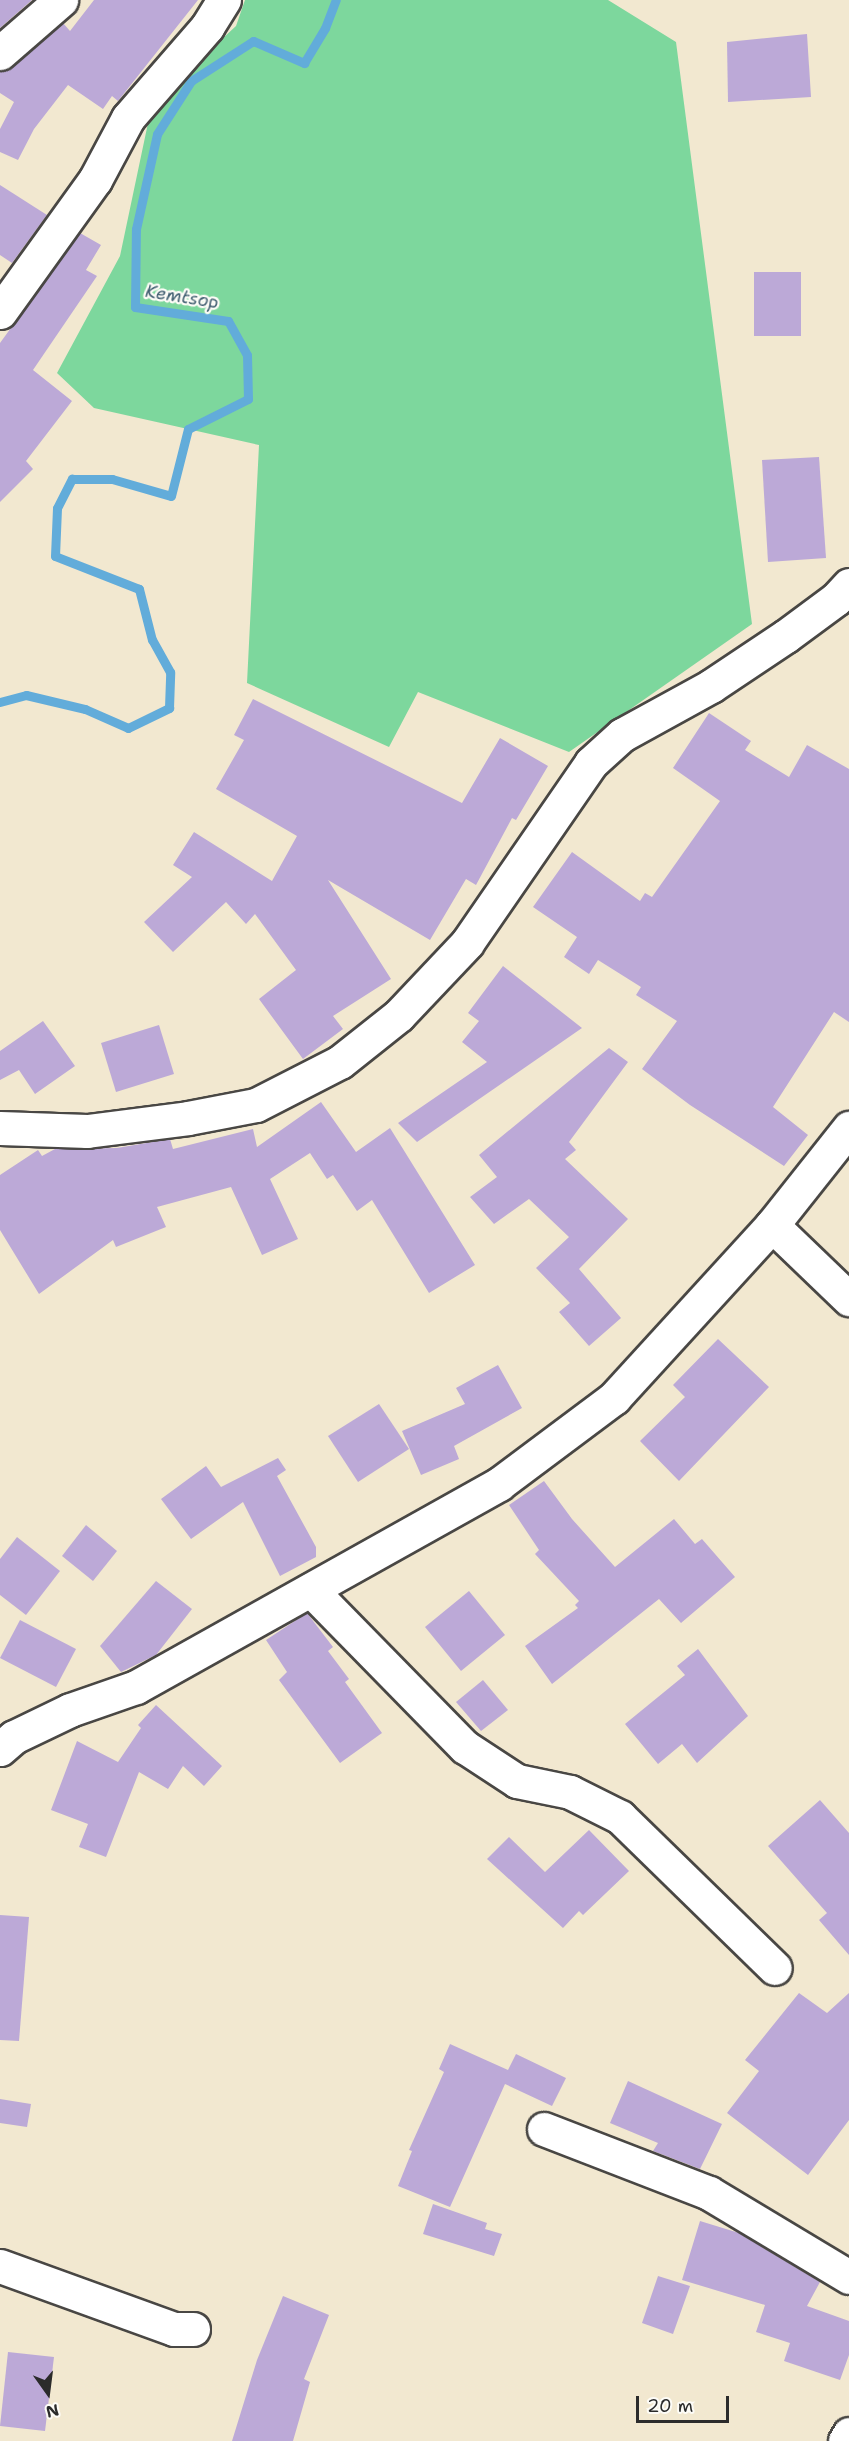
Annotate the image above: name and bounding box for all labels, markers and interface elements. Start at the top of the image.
water label: Kemtsop [144,281,220,313]
north arrow [18,2363,78,2423]
scale bar [639,2384,732,2422]
text: 20 m [647,2394,693,2418]
text: N [44,2399,61,2423]

